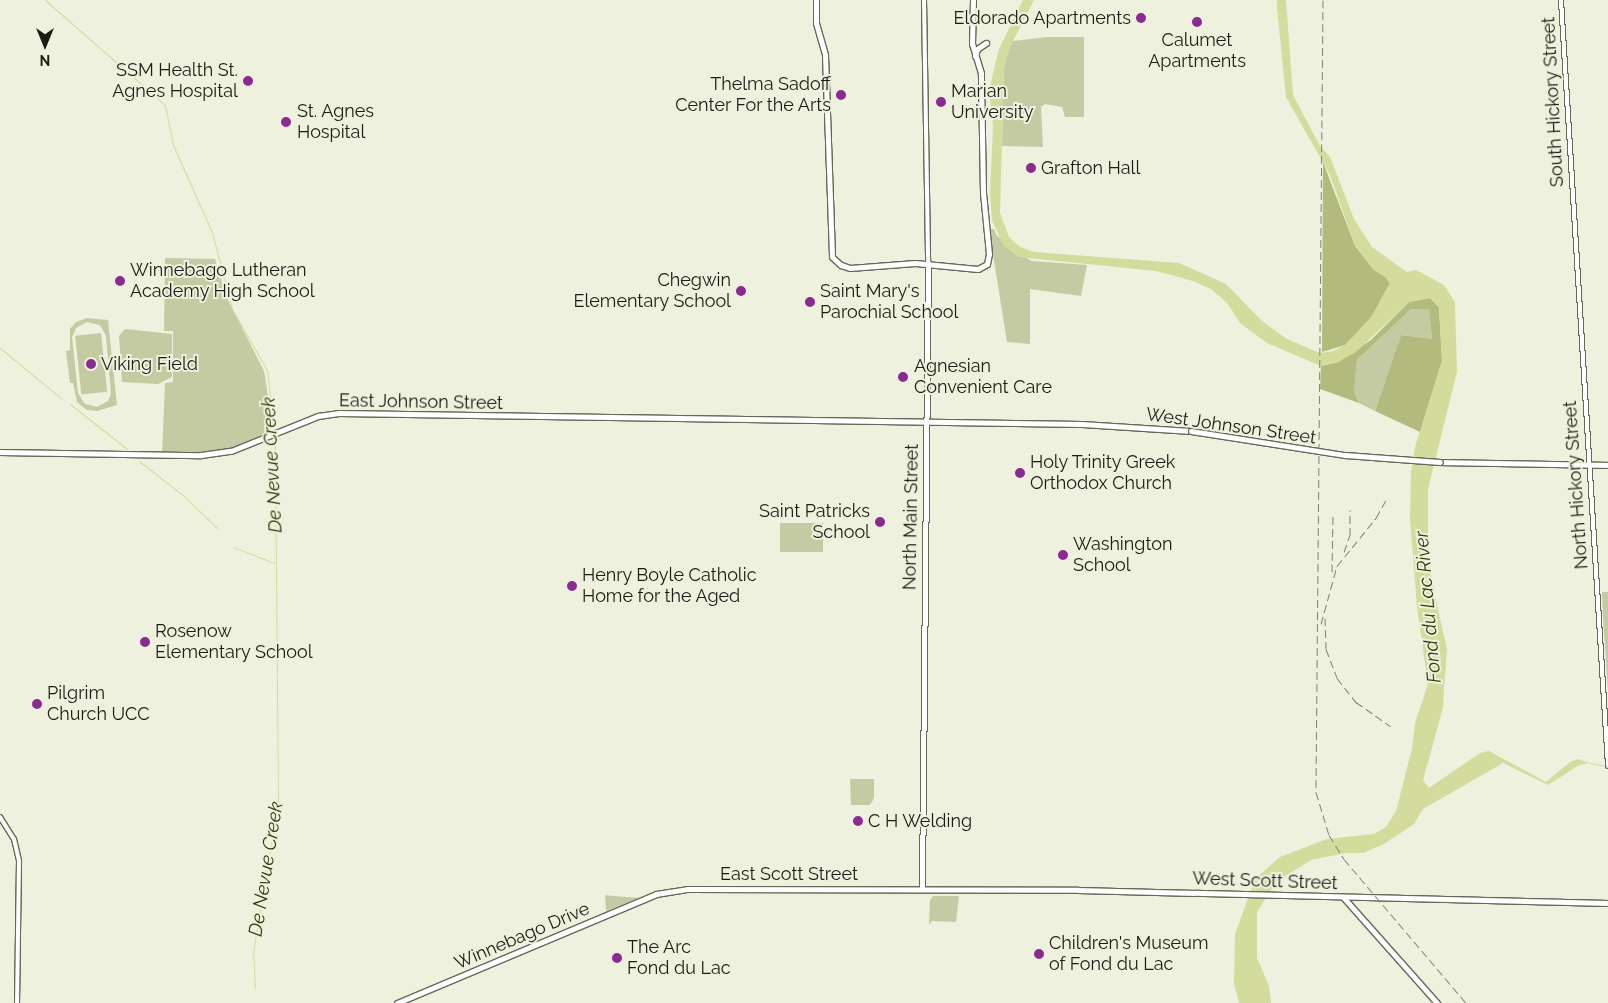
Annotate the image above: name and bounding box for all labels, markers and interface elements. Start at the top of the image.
place label: Eldorado Apartments [953,7,1131,29]
marker: Eldorado Apartments [1135,12,1147,24]
marker: Calumet Apartments [1191,16,1203,28]
street label: South Hickory Street [1538,16,1568,188]
north arrow [20,20,70,70]
place label: Calumet Apartments [1148,30,1246,72]
text: N [40,52,50,68]
place label: SSM Health St. Agnes Hospital [112,60,238,102]
place label: Thelma Sadoff Center For the Arts [674,74,831,116]
marker: SSM Health St. Agnes Hospital [242,75,254,87]
place label: Marian University [951,81,1033,124]
marker: Thelma Sadoff Center For the Arts [835,89,847,101]
marker: Marian University [935,96,947,108]
place label: St. Agnes Hospital [297,101,375,144]
marker: St. Agnes Hospital [279,115,293,129]
place label: Grafton Hall [1041,157,1140,179]
marker: Grafton Hall [1025,162,1037,174]
place label: Winnebago Lutheran Academy High School [130,260,315,302]
place label: Chegwin Elementary School [573,270,731,312]
marker: Winnebago Lutheran Academy High School [114,275,126,287]
place label: Saint Mary's Parochial School [820,281,959,324]
marker: Chegwin Elementary School [735,285,747,297]
marker: Saint Mary's Parochial School [804,296,816,308]
place label: Viking Field [101,353,198,375]
place label: Agnesian Convenient Care [914,356,1052,398]
marker: Viking Field [85,358,97,370]
marker: Agnesian Convenient Care [896,370,910,384]
street label: East Johnson Street [339,390,503,414]
water label: De Nevue Creek [257,396,287,534]
street label: North Hickory Street [1559,400,1593,570]
street label: West Johnson Street [1144,403,1318,449]
street label: North Main Street [899,444,923,590]
place label: Holy Trinity Greek Orthodox Church [1030,452,1177,494]
marker: Holy Trinity Greek Orthodox Church [1014,467,1026,479]
place label: Saint Patricks School [759,501,870,544]
marker: Saint Patricks School [874,516,886,528]
water label: Fond du Lac River [1410,530,1446,684]
place label: Washington School [1073,534,1172,576]
marker: Washington School [1057,549,1069,561]
place label: Henry Boyle Catholic Home for the Aged [582,565,757,608]
marker: Henry Boyle Catholic Home for the Aged [566,580,578,592]
place label: Rosenow Elementary School [155,621,313,664]
marker: Rosenow Elementary School [139,636,151,648]
place label: Pilgrim Church UCC [47,683,150,726]
marker: Pilgrim Church UCC [31,698,43,710]
water label: De Nevue Creek [244,800,288,938]
place label: C H Welding [868,810,973,832]
marker: C H Welding [852,815,864,827]
street label: East Scott Street [720,863,858,885]
street label: West Scott Street [1192,868,1338,894]
street label: Winnebago Drive [451,898,593,974]
place label: Children's Museum of Fond du Lac [1049,933,1208,976]
place label: The Arc Fond du Lac [627,937,731,980]
marker: Children's Museum of Fond du Lac [1033,948,1045,960]
marker: The Arc Fond du Lac [611,952,623,964]

